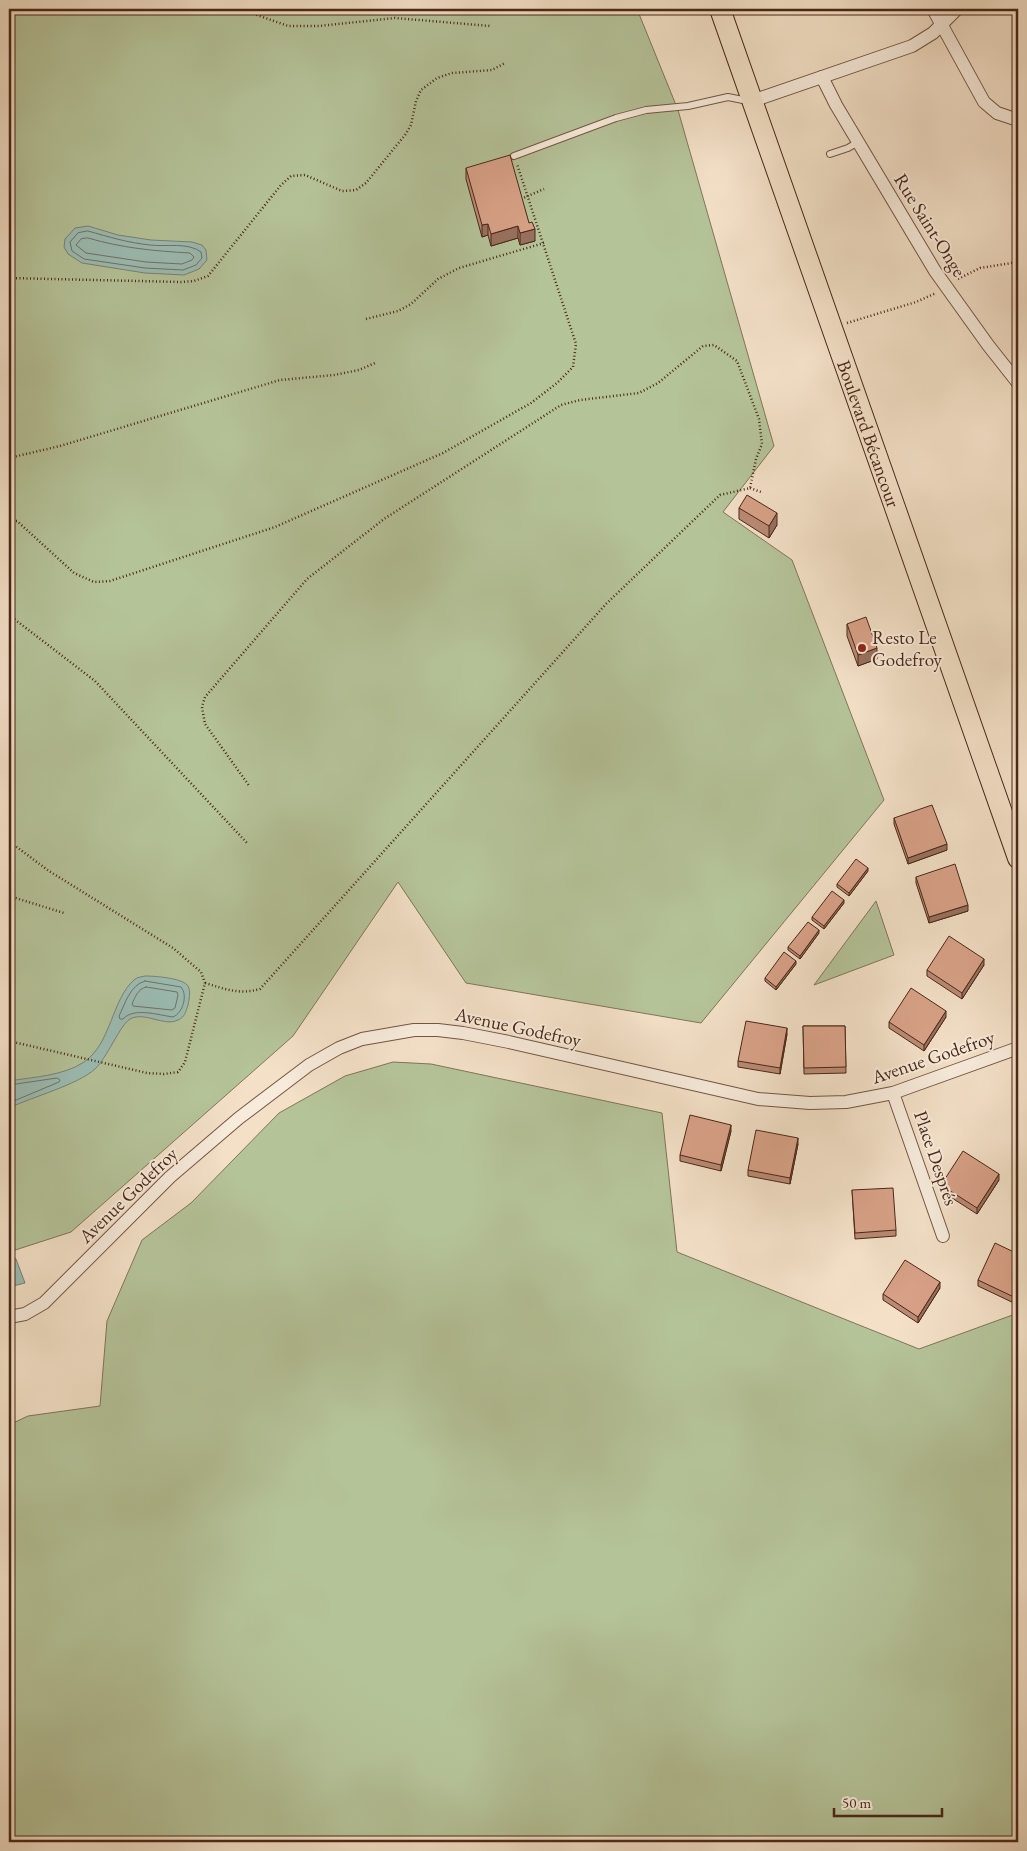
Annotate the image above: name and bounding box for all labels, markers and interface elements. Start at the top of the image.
street label: Rue Saint-Onge [888,169,972,281]
street label: Boulevard Bécancour [832,357,907,511]
place label: Resto Le Godefroy [872,625,943,672]
marker: Resto Le Godefroy [856,642,868,654]
street label: Avenue Godefroy [452,1001,584,1053]
street label: Avenue Godefroy [867,1024,998,1090]
street label: Place Després [908,1107,964,1209]
street label: Avenue Godefroy [72,1141,183,1249]
scale bar [834,1786,942,1818]
text: 50 m [842,1793,871,1812]

